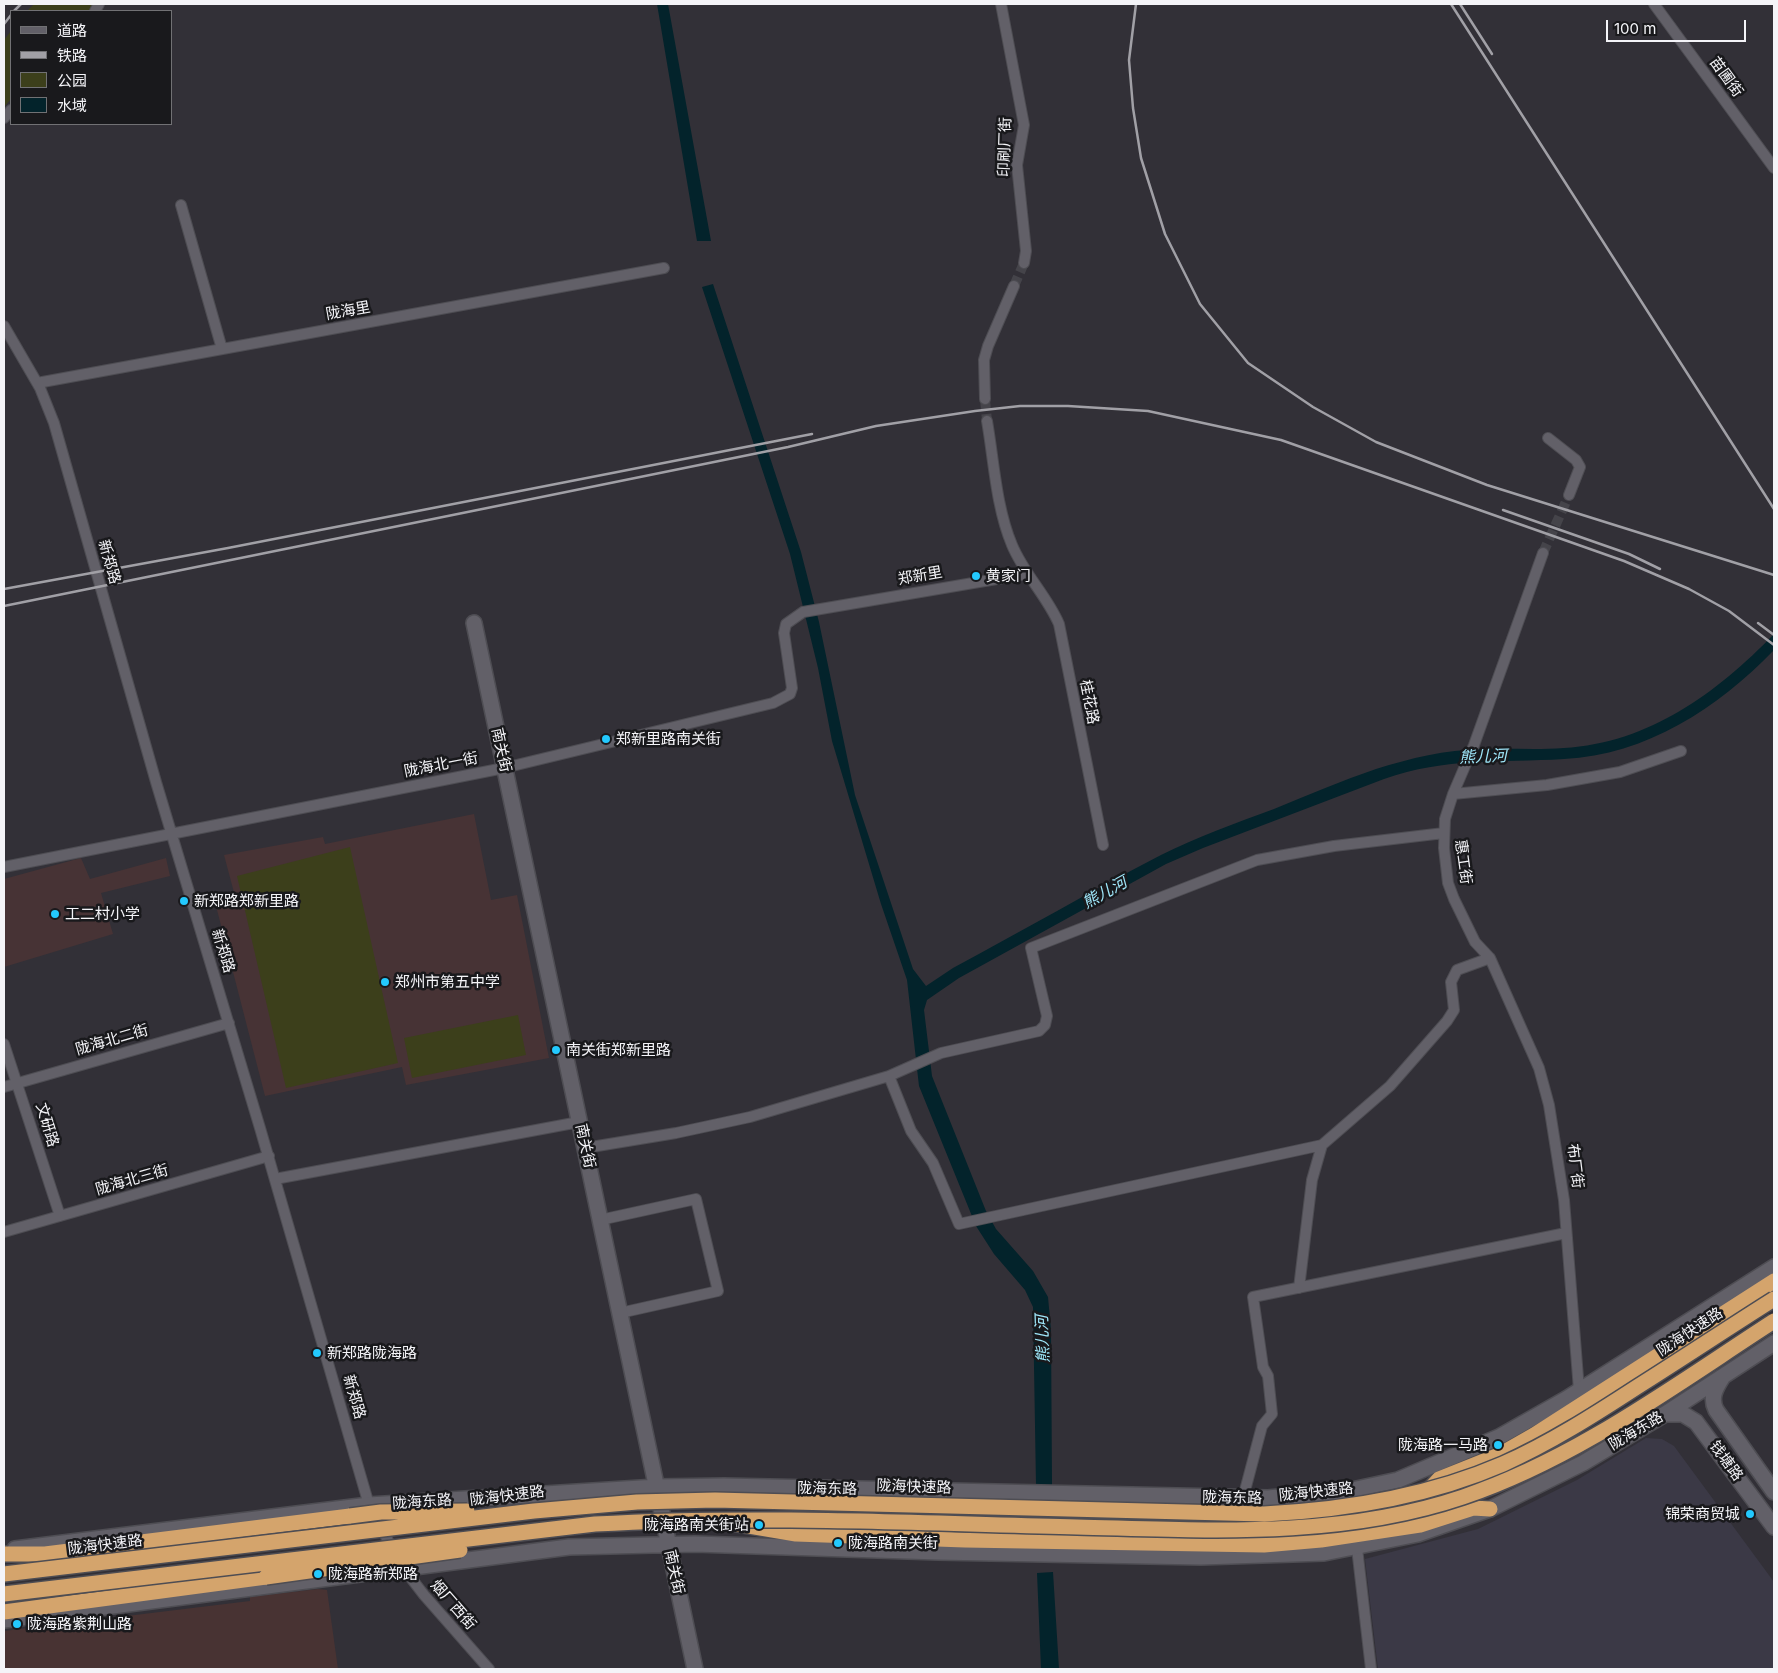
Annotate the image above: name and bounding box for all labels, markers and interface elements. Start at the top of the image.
legend [10,10,172,125]
scale bar [1608,10,1748,42]
text: 100 m [1614,19,1656,38]
text: 道路 [57,21,87,40]
text: 铁路 [57,46,87,65]
street label: 苗圃街 [1705,54,1747,100]
text: 公园 [57,71,87,90]
text: 水域 [57,96,87,115]
street label: 印刷厂街 [995,117,1015,177]
street label: 陇海里 [324,298,372,324]
street label: 新郑路 [94,538,124,586]
street label: 郑新里 [896,563,944,589]
place label: 黄家门 [986,567,1031,585]
marker: 黄家门 [970,570,982,582]
street label: 桂花路 [1076,678,1102,726]
street label: 南关街 [488,726,514,774]
place label: 郑新里路南关街 [616,730,721,748]
marker: 郑新里路南关街 [600,733,612,745]
water label: 熊儿河 [1459,747,1507,767]
street label: 陇海北一街 [402,749,480,781]
street label: 惠工街 [1451,838,1475,886]
water label: 熊儿河 [1079,873,1131,913]
place label: 新郑路郑新里路 [194,892,299,910]
marker: 新郑路郑新里路 [178,895,190,907]
place label: 工二村小学 [65,905,140,923]
marker: 工二村小学 [49,908,61,920]
street label: 新郑路 [208,927,238,975]
place label: 郑州市第五中学 [395,973,500,991]
marker: 郑州市第五中学 [379,976,391,988]
street label: 陇海北二街 [73,1021,151,1059]
place label: 南关街郑新里路 [566,1041,671,1059]
marker: 南关街郑新里路 [550,1044,562,1056]
street label: 文研路 [32,1101,62,1149]
street label: 南关街 [572,1122,598,1170]
street label: 布厂街 [1563,1143,1587,1189]
street label: 陇海北三街 [93,1161,171,1199]
street label: 陇海快速路 [1654,1304,1726,1360]
water label: 熊儿河 [1033,1315,1053,1363]
place label: 新郑路陇海路 [327,1344,417,1362]
marker: 新郑路陇海路 [311,1347,323,1359]
street label: 新郑路 [339,1373,369,1421]
street label: 陇海东路 [1606,1408,1666,1454]
place label: 陇海路一马路 [1398,1436,1488,1454]
street label: 钱塘路 [1705,1438,1747,1484]
marker: 陇海路一马路 [1492,1439,1504,1451]
street label: 陇海快速路 [876,1477,952,1497]
street label: 陇海东路 [797,1479,857,1499]
street label: 陇海快速路 [1278,1479,1354,1505]
street label: 陇海快速路 [469,1482,545,1510]
street label: 陇海东路 [1202,1488,1262,1508]
street label: 陇海东路 [391,1491,453,1513]
place label: 锦荣商贸城 [1665,1505,1740,1523]
marker: 锦荣商贸城 [1744,1508,1756,1520]
place label: 陇海路南关街站 [644,1516,749,1534]
marker: 陇海路南关街站 [753,1519,765,1531]
street label: 陇海快速路 [67,1531,143,1559]
place label: 陇海路南关街 [848,1534,938,1552]
marker: 陇海路南关街 [832,1537,844,1549]
street label: 南关街 [661,1548,687,1596]
place label: 陇海路新郑路 [328,1565,418,1583]
marker: 陇海路新郑路 [312,1568,324,1580]
street label: 烟厂西街 [427,1576,479,1634]
place label: 陇海路紫荆山路 [27,1615,132,1633]
marker: 陇海路紫荆山路 [11,1618,23,1630]

